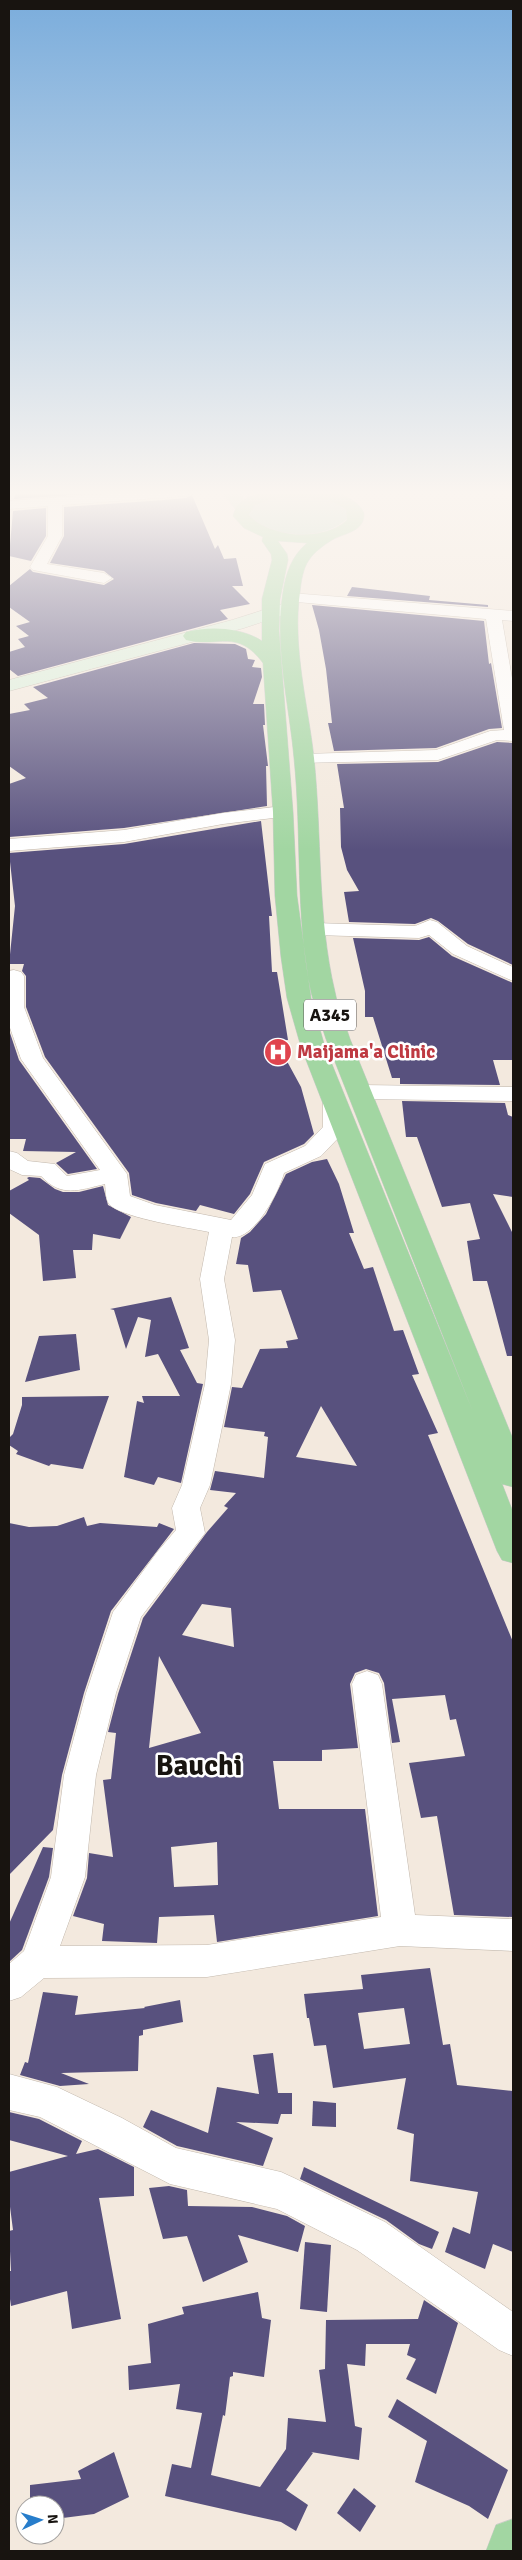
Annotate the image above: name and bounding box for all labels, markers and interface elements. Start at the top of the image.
road number: A345 [304,1000,356,1030]
hospital icon: Maijama'a Clinic [263,1037,293,1067]
place label: Maijama'a Clinic [297,1040,435,1064]
district label: Bauchi [156,1748,242,1783]
north arrow [15,2495,65,2545]
text: N [44,2514,61,2525]

